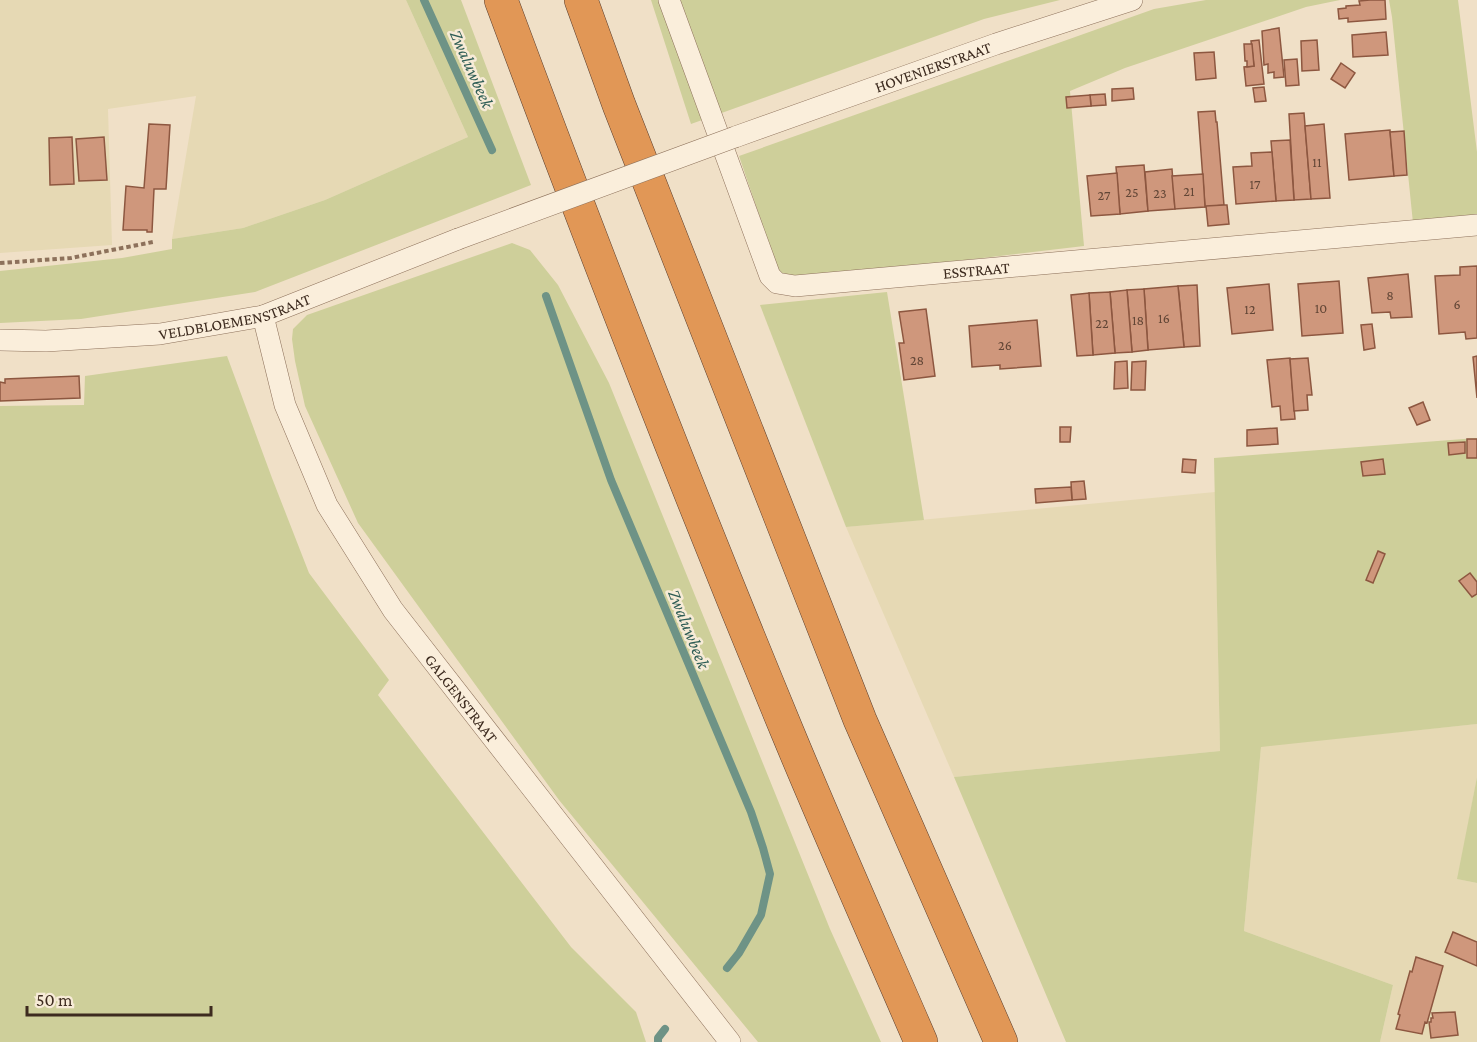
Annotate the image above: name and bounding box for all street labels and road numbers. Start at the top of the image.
street label: HOVENIERSTRAAT [872,38,994,96]
street label: ESSTRAAT [942,259,1011,282]
street label: VELDBLOEMENSTRAAT [157,290,313,343]
street label: GALGENSTRAAT [422,651,501,746]

